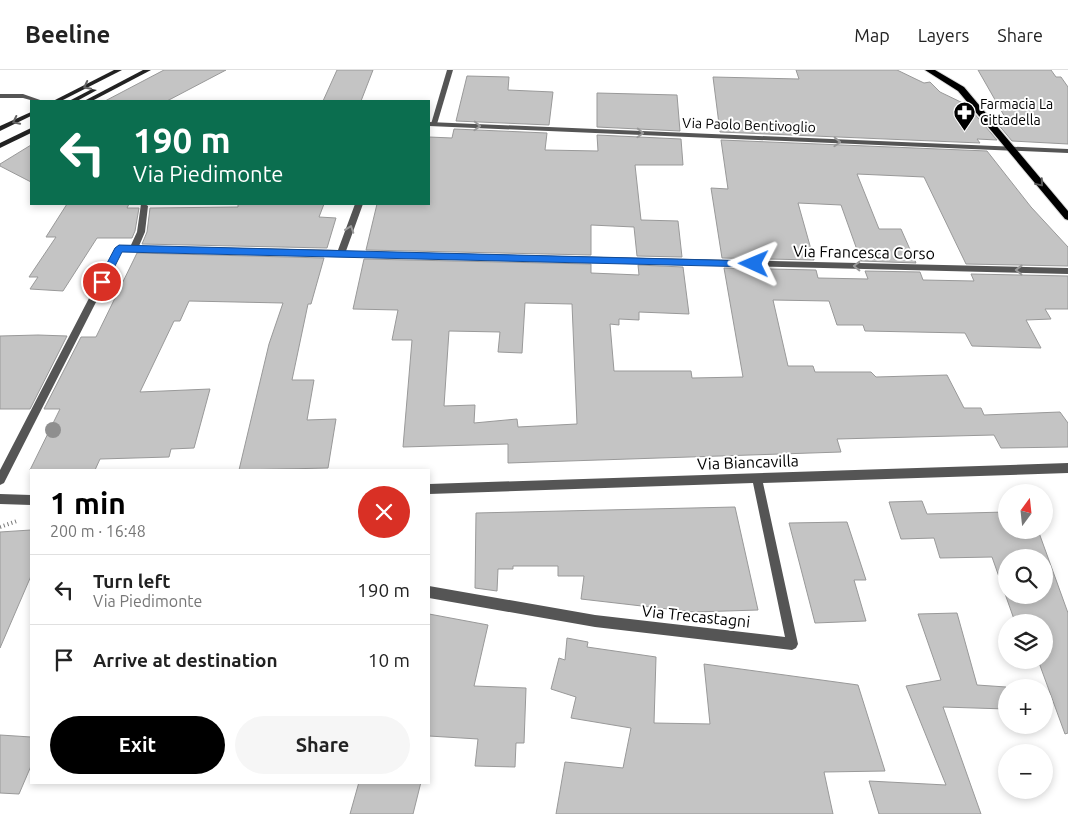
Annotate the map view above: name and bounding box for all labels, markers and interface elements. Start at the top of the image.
text: Beeline [25,21,110,48]
text: Map [854,25,890,45]
text: Layers [918,25,969,45]
text: Share [997,25,1043,45]
one-way arrow [84,80,93,90]
place label: Farmacia La Cittadella [980,96,1053,128]
pharmacy icon: Farmacia La Cittadella [952,100,976,131]
one-way arrow [12,115,21,125]
street label: Via Paolo Bentivoglio [682,115,816,135]
icon: left [50,120,115,185]
text: 190 m [133,120,231,160]
one-way arrow [474,121,482,132]
one-way arrow [636,128,644,139]
one-way arrow [833,136,841,147]
text: Via Piedimonte [133,161,283,186]
one-way arrow [1034,177,1043,186]
one-way arrow [344,225,354,234]
position arrow [727,237,779,289]
street label: Via Francesca Corso [793,242,935,262]
pin [81,261,123,303]
one-way arrow [853,261,861,272]
one-way arrow [1015,265,1023,275]
icon: arrive [88,268,116,296]
street label: Via Biancavilla [697,451,799,473]
north arrow [998,484,1052,539]
map controls [998,484,1053,799]
text: 1 min [50,486,126,520]
button: close [358,486,410,538]
text: 200 m · 16:48 [50,522,146,540]
button: search [998,549,1053,604]
text: Turn left [93,570,171,592]
icon: left [50,576,78,604]
text: 190 m [357,579,410,601]
text: Via Piedimonte [93,592,202,610]
street label: Via Trecastagni [641,601,751,631]
button: layers [998,614,1053,669]
icon: arrive [50,646,78,674]
text: Arrive at destination [93,649,278,671]
text: 10 m [368,649,410,671]
button: + [998,679,1053,734]
button: Exit [50,716,225,774]
button: Share [235,716,410,774]
button: − [998,744,1053,799]

